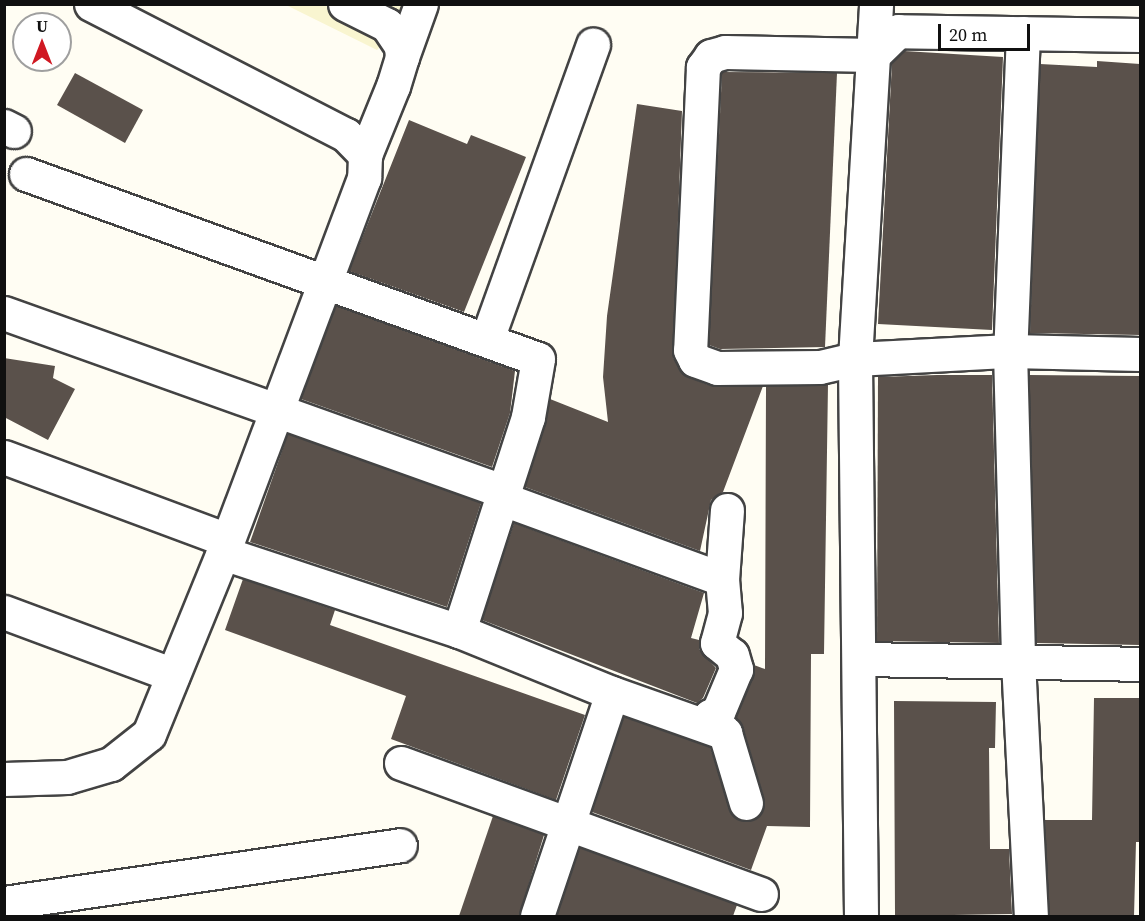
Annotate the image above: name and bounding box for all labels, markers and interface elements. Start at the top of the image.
north arrow [12,12,72,72]
scale bar [941,12,1032,50]
text: U [36,15,48,37]
text: 20 m [949,22,987,47]

